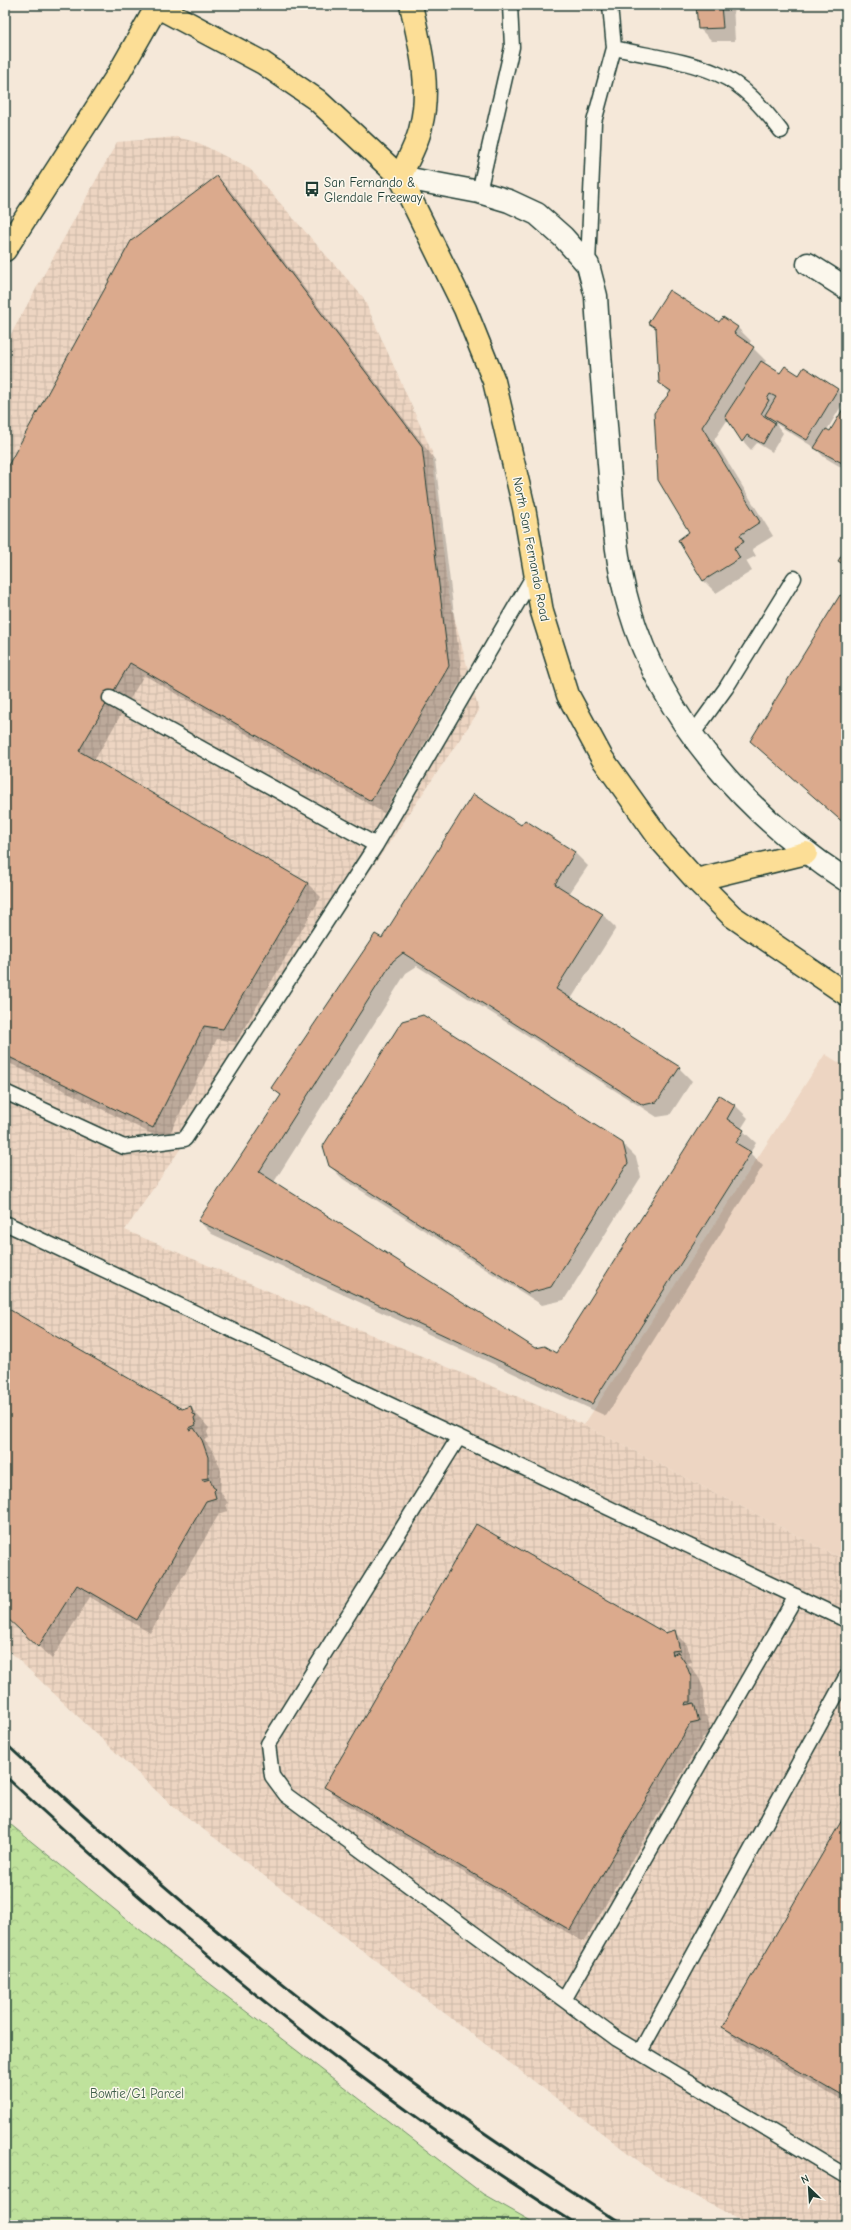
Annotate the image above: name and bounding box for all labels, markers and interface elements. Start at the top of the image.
place label: San Fernando & Glendale Freeway [324,175,423,205]
bus stop icon: San Fernando & Glendale Freeway [303,180,321,198]
street label: North San Fernando Road [510,476,553,623]
park label: Bowtie/G1 Parcel [90,2086,184,2101]
north arrow [789,2168,829,2208]
text: N [799,2172,811,2187]

